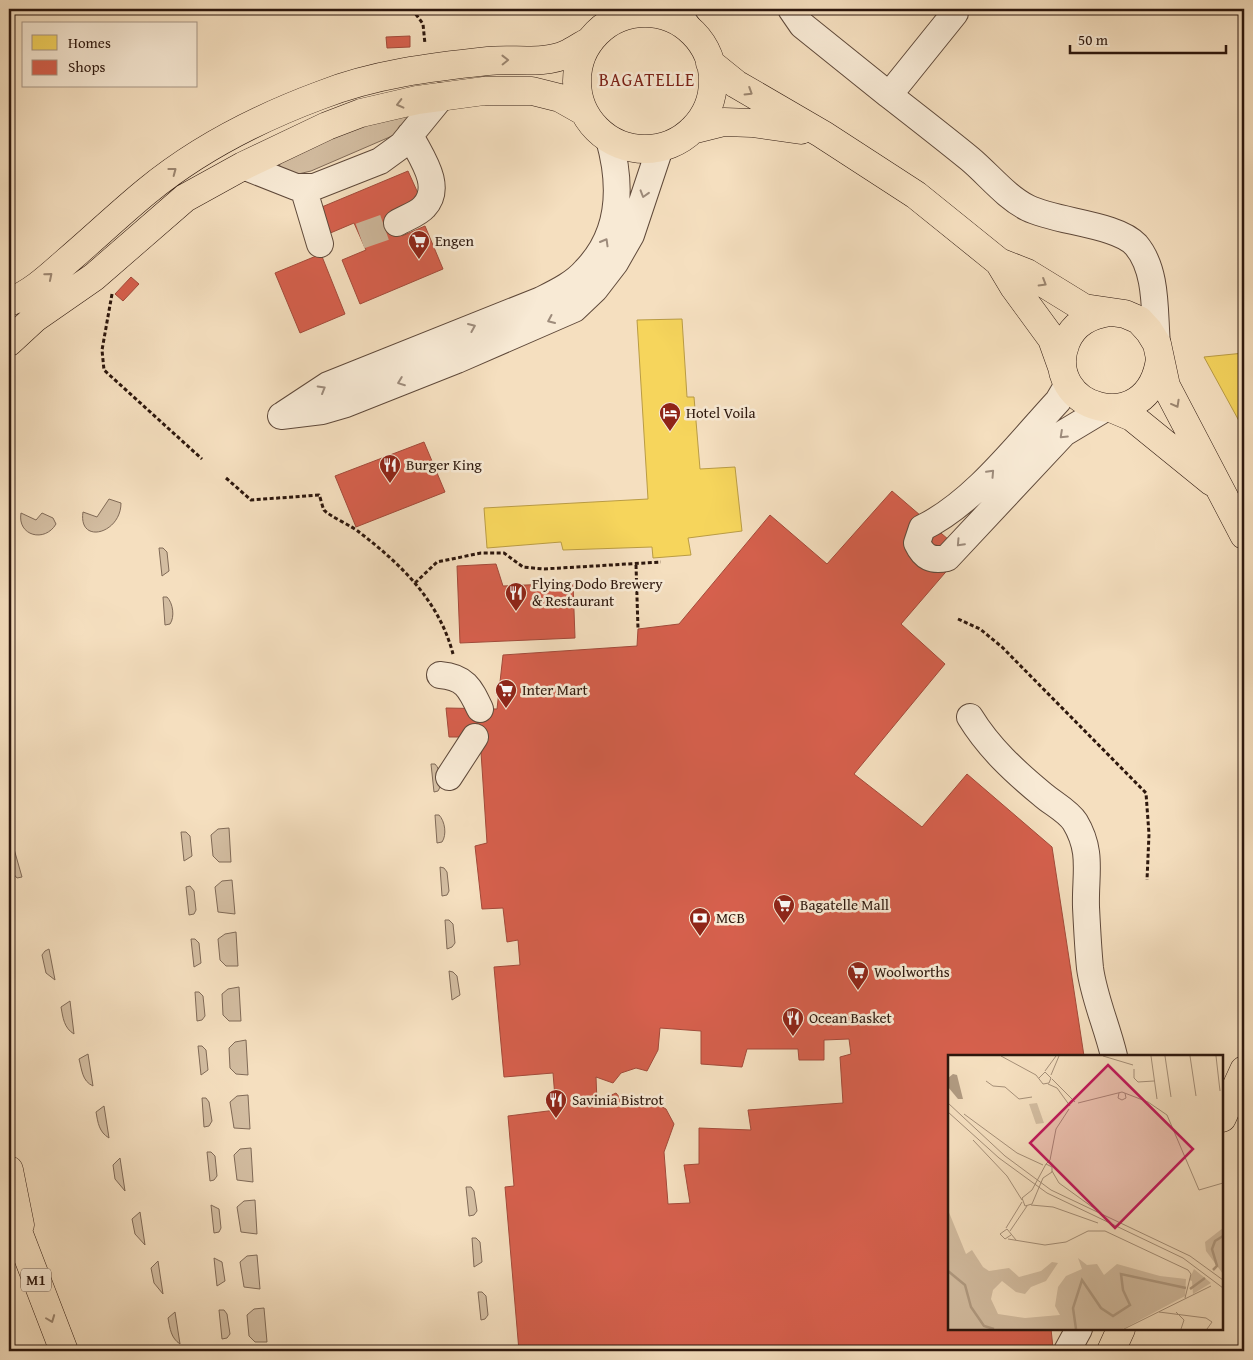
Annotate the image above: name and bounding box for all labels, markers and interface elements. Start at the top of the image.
legend [22,22,198,88]
scale bar [1070,22,1227,54]
text: 50 m [1078,29,1109,50]
text: Homes [68,32,111,53]
one-way arrow [502,55,510,66]
text: Shops [68,56,105,77]
district label: BAGATELLE [599,66,695,93]
one-way arrow [744,86,753,96]
one-way arrow [395,98,404,109]
one-way arrow [167,169,176,177]
one-way arrow [639,189,649,197]
supermarket icon: Engen [407,229,431,260]
place label: Engen [435,230,475,251]
one-way arrow [598,238,608,247]
one-way arrow [44,273,53,282]
one-way arrow [1038,277,1047,287]
one-way arrow [547,313,556,324]
one-way arrow [467,323,476,334]
one-way arrow [397,376,406,386]
one-way arrow [316,385,325,395]
one-way arrow [1170,399,1180,408]
hotel icon: Hotel Voila [658,401,682,432]
place label: Hotel Voila [686,402,756,423]
one-way arrow [1060,429,1069,438]
restaurant icon: Burger King [378,453,402,484]
place label: Burger King [406,454,482,475]
one-way arrow [985,470,994,479]
one-way arrow [957,538,966,547]
place label: Flying Dodo Brewery & Restaurant [532,573,663,611]
restaurant icon: Flying Dodo Brewery & Restaurant [504,581,528,612]
supermarket icon: Inter Mart [494,678,518,709]
place label: Inter Mart [522,679,588,700]
supermarket icon: Bagatelle Mall [772,893,796,924]
place label: Bagatelle Mall [800,894,889,915]
bank icon: MCB [688,906,712,937]
place label: MCB [716,907,745,928]
supermarket icon: Woolworths [846,960,870,991]
place label: Woolworths [874,961,950,982]
restaurant icon: Ocean Basket [781,1006,805,1037]
place label: Ocean Basket [809,1007,893,1028]
inset map [948,1055,1223,1330]
restaurant icon: Savinia Bistrot [544,1088,568,1119]
place label: Savinia Bistrot [572,1089,664,1110]
road number: M1 [21,1268,51,1292]
one-way arrow [45,1314,55,1323]

